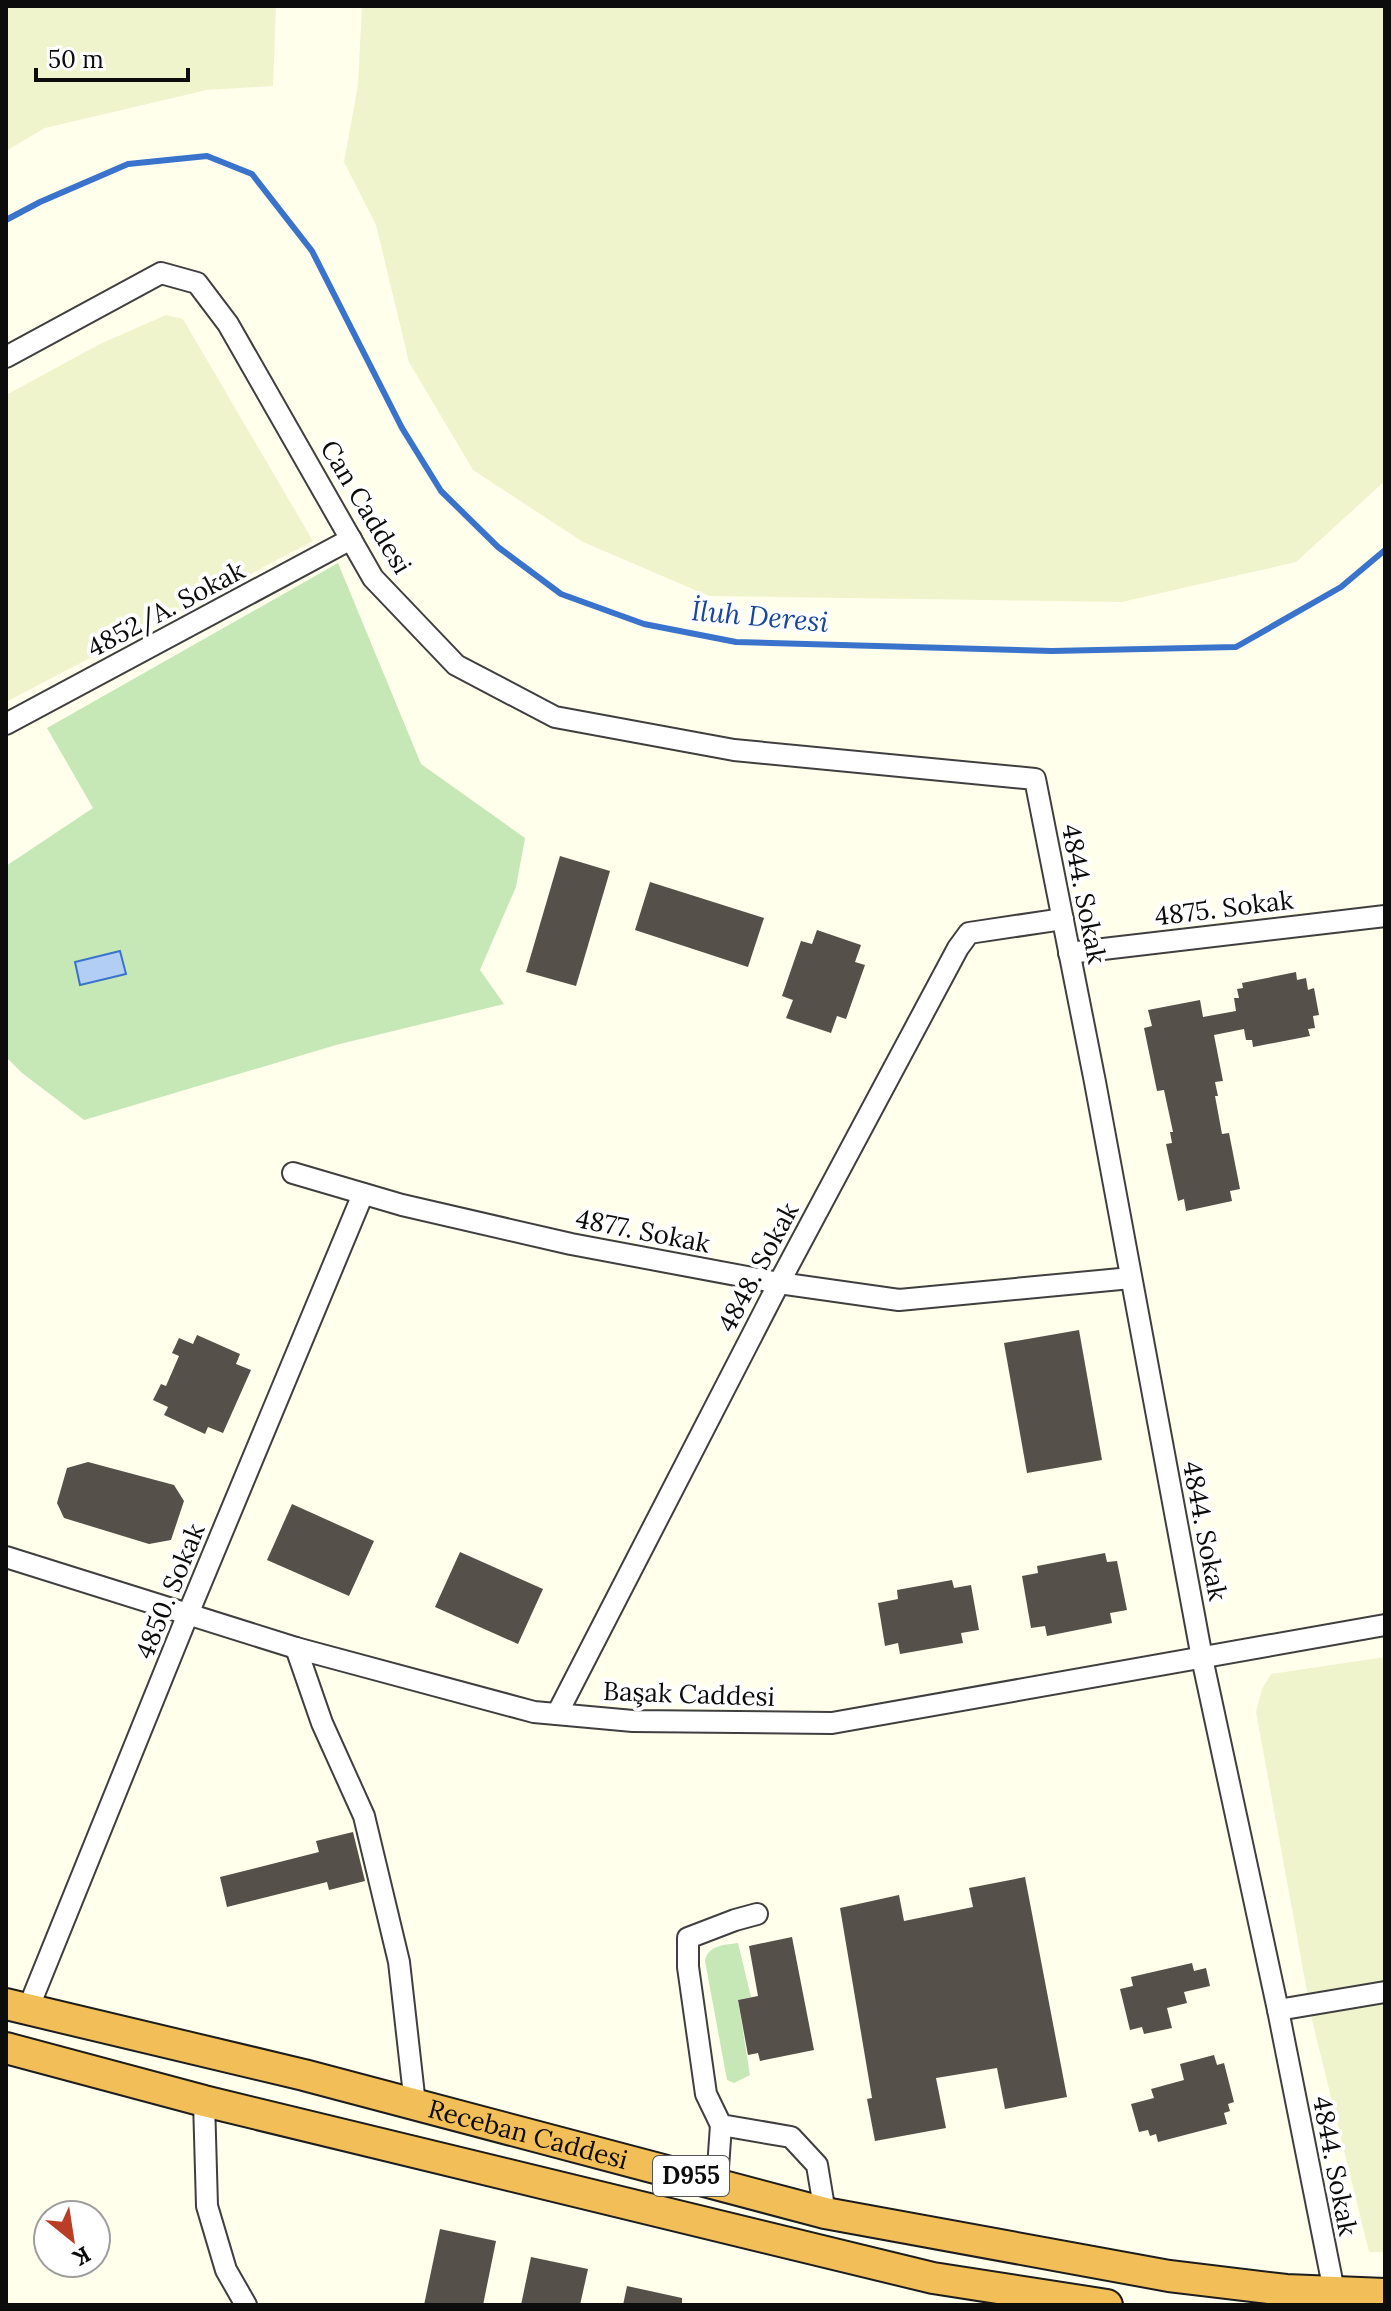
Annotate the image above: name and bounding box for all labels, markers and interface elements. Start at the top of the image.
scale bar [36,32,188,82]
text: 50 m [48,44,104,75]
street label: Can Caddesi [314,434,419,580]
street label: 4852/A. Sokak [81,553,251,665]
water label: İluh Deresi [690,592,830,640]
street label: 4844. Sokak [1055,821,1114,966]
street label: 4875. Sokak [1153,883,1295,932]
street label: 4848. Sokak [710,1196,805,1337]
street label: 4877. Sokak [573,1201,713,1260]
street label: 4844. Sokak [1176,1458,1235,1603]
street label: 4850. Sokak [127,1518,212,1663]
street label: Başak Caddesi [603,1674,776,1713]
street label: Receban Caddesi [425,2092,632,2176]
street label: 4844. Sokak [1306,2093,1365,2238]
road number: D955 [653,2156,729,2196]
north arrow [32,2199,112,2279]
text: K [68,2240,96,2273]

